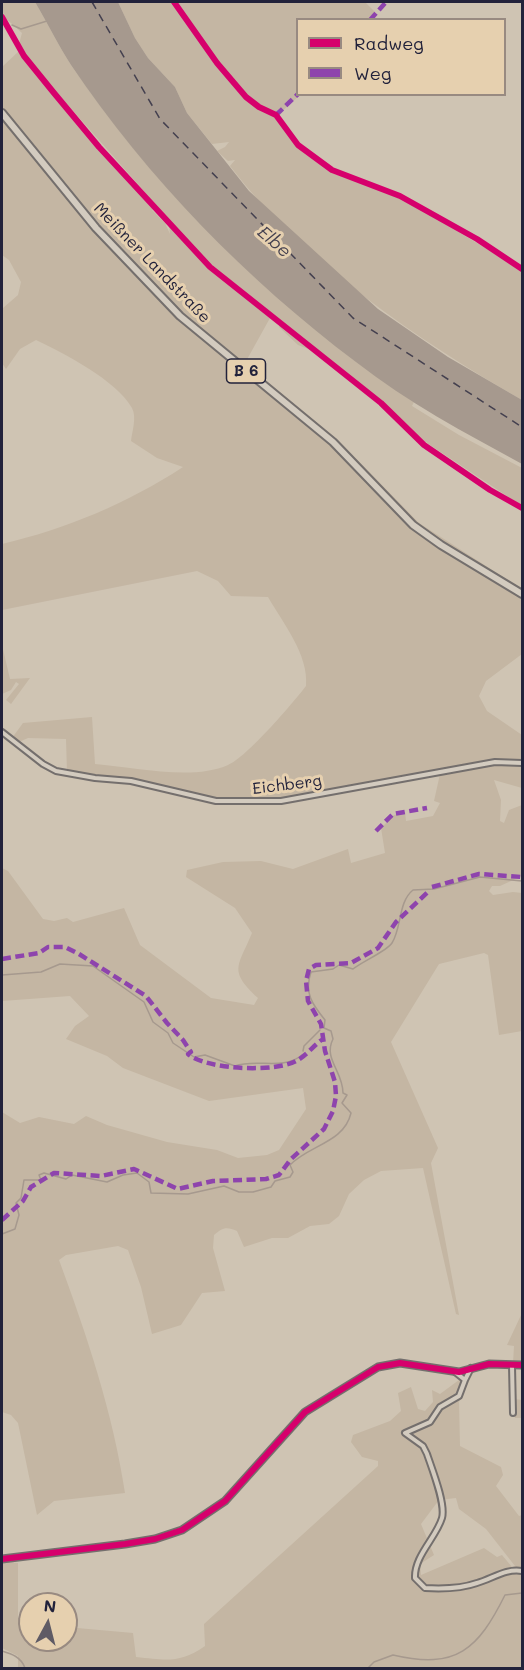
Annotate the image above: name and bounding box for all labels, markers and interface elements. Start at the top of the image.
legend [296,18,506,96]
text: Radweg [354,31,424,55]
text: Weg [354,61,391,85]
street label: Meißner Landstraße [90,199,214,327]
water label: Elbe [253,222,295,262]
road number: B 6 [226,359,266,383]
street label: Eichberg [251,771,323,799]
north arrow [18,1592,78,1652]
text: N [43,1594,57,1617]

